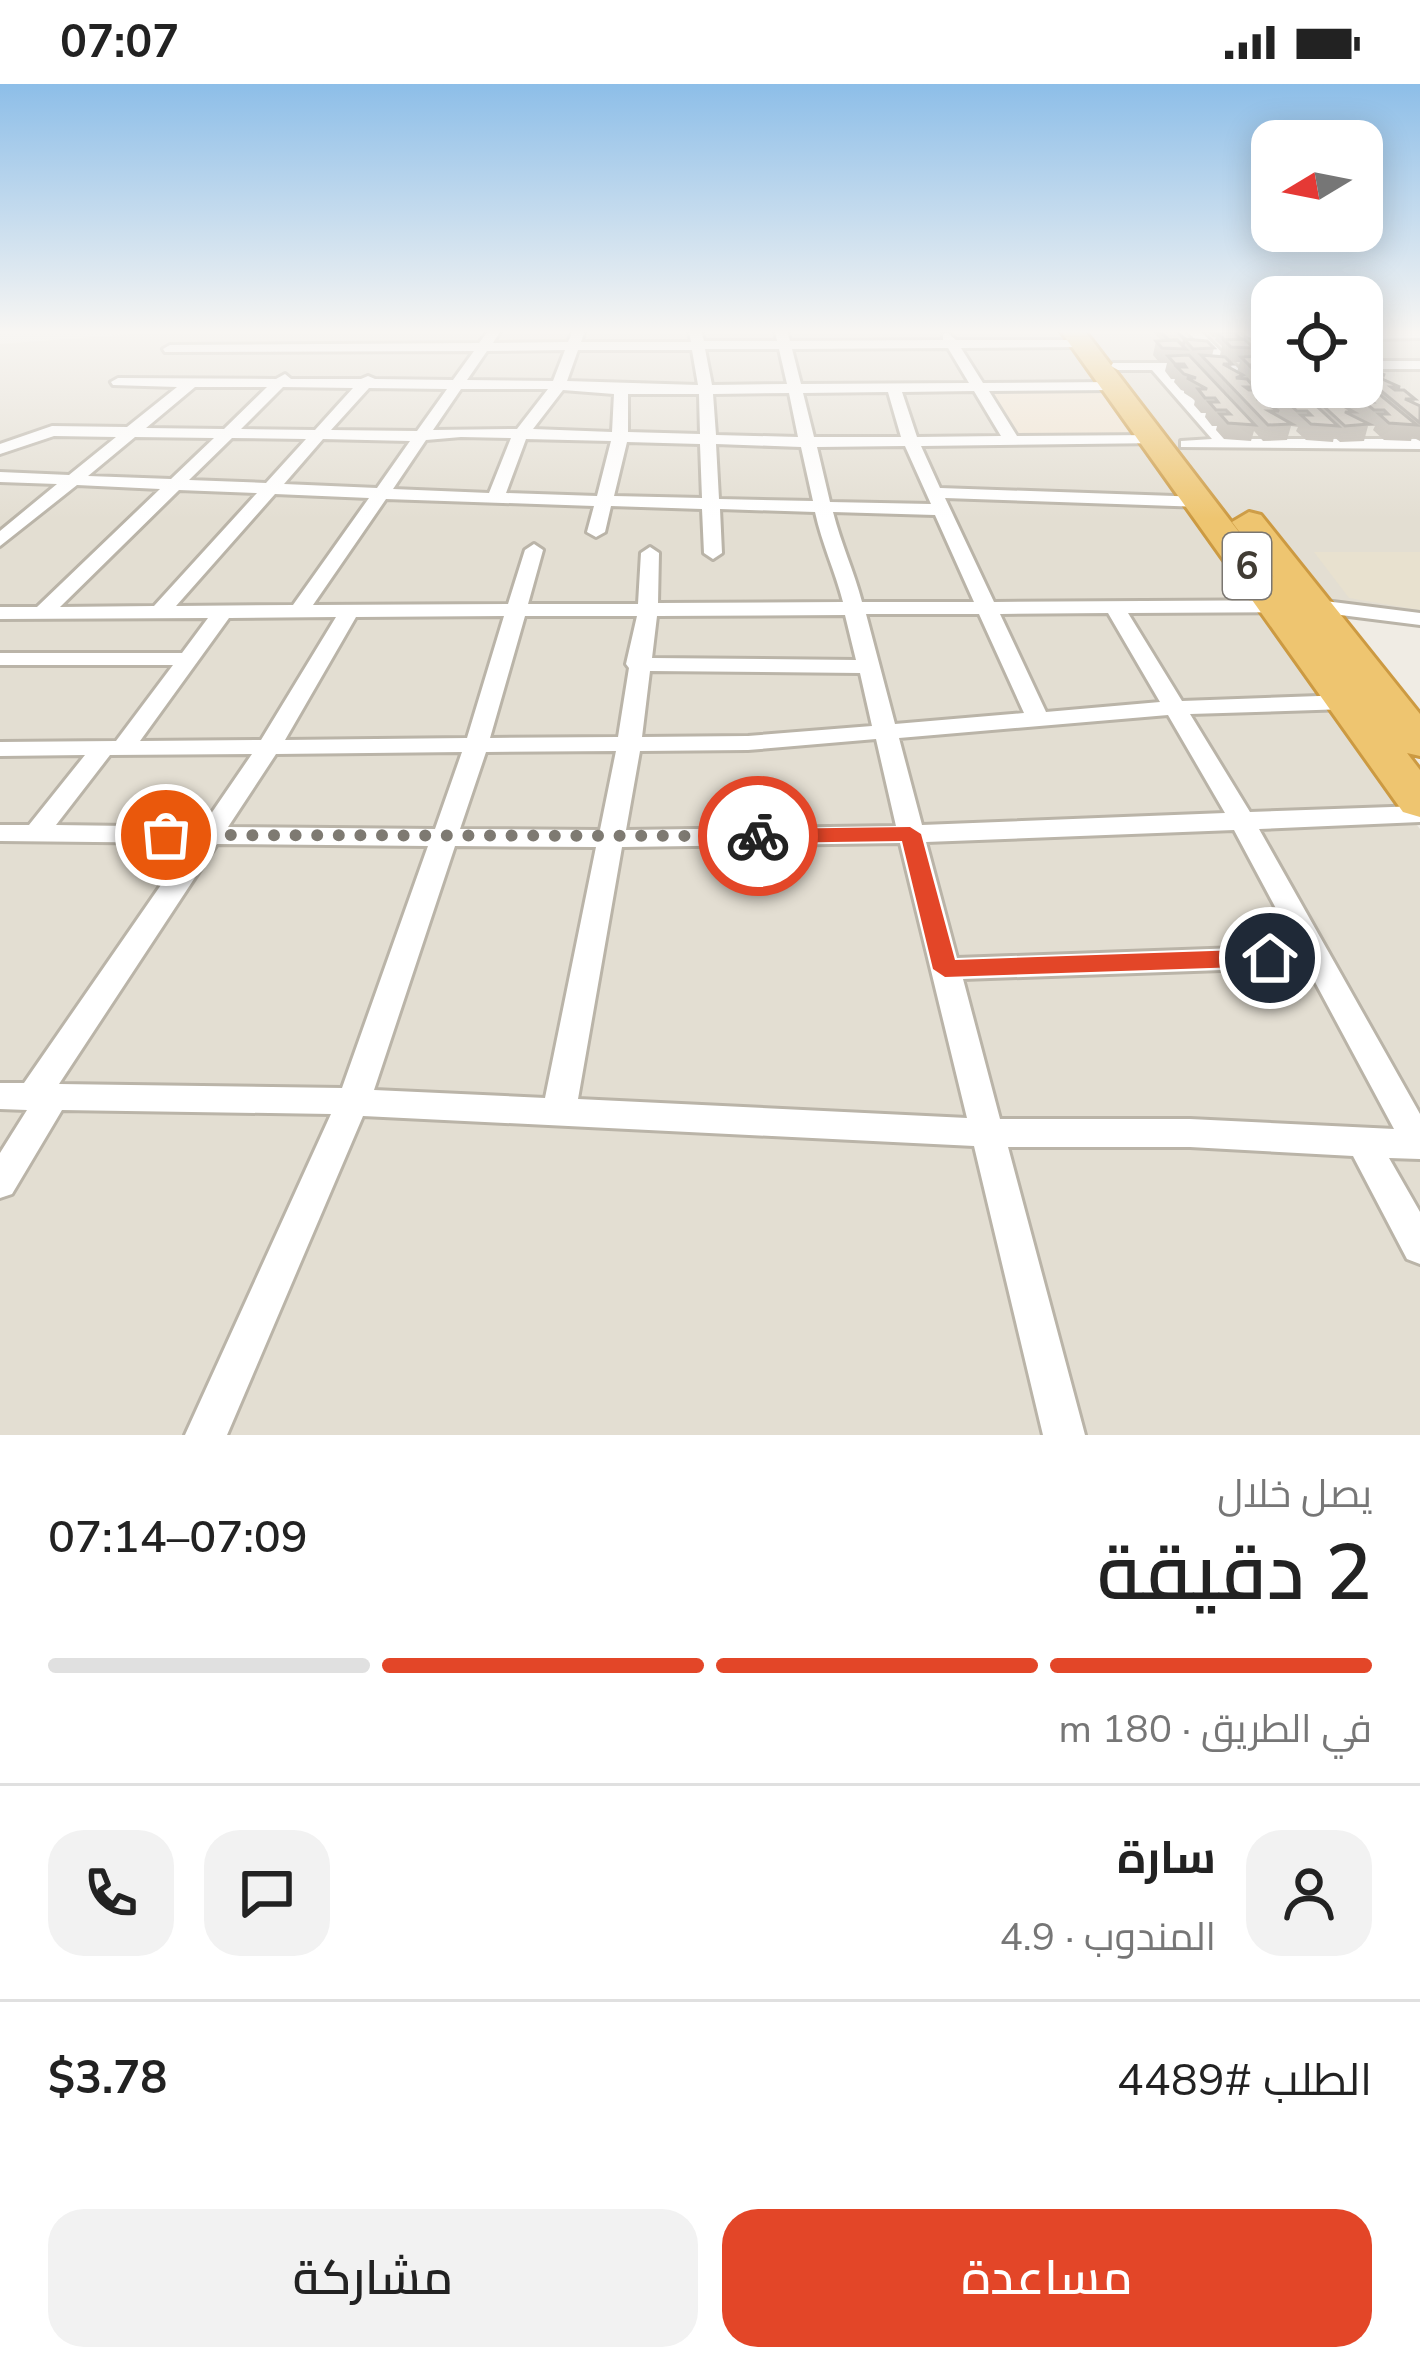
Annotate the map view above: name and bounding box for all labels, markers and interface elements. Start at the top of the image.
text: 07:07 [60,12,179,73]
north arrow [1251,120,1383,252]
map controls [1251,120,1383,408]
button: locate [1251,276,1383,408]
road number: 6 [1223,533,1271,599]
courier [698,776,818,896]
pin [115,784,217,886]
icon: bag [133,802,199,868]
icon: bike [725,803,791,869]
pin [1219,907,1321,1009]
icon: home [1237,925,1303,991]
text: يصل خلال [1217,1468,1372,1521]
text: 07:09–07:14 [48,1507,308,1568]
text: 2 دقيقة [1097,1520,1372,1627]
text: في الطريق · 180 m [1058,1703,1372,1756]
text: سارة [1117,1828,1216,1889]
button: phone [48,1830,174,1956]
button: chat [204,1830,330,1956]
button: person [1246,1830,1372,1956]
text: المندوب · 4.9 [999,1911,1216,1964]
text: $3.78 [48,2048,167,2109]
text: الطلب #4489 [1117,2050,1372,2111]
button: مشاركة [48,2209,698,2347]
button: مساعدة [722,2209,1372,2347]

